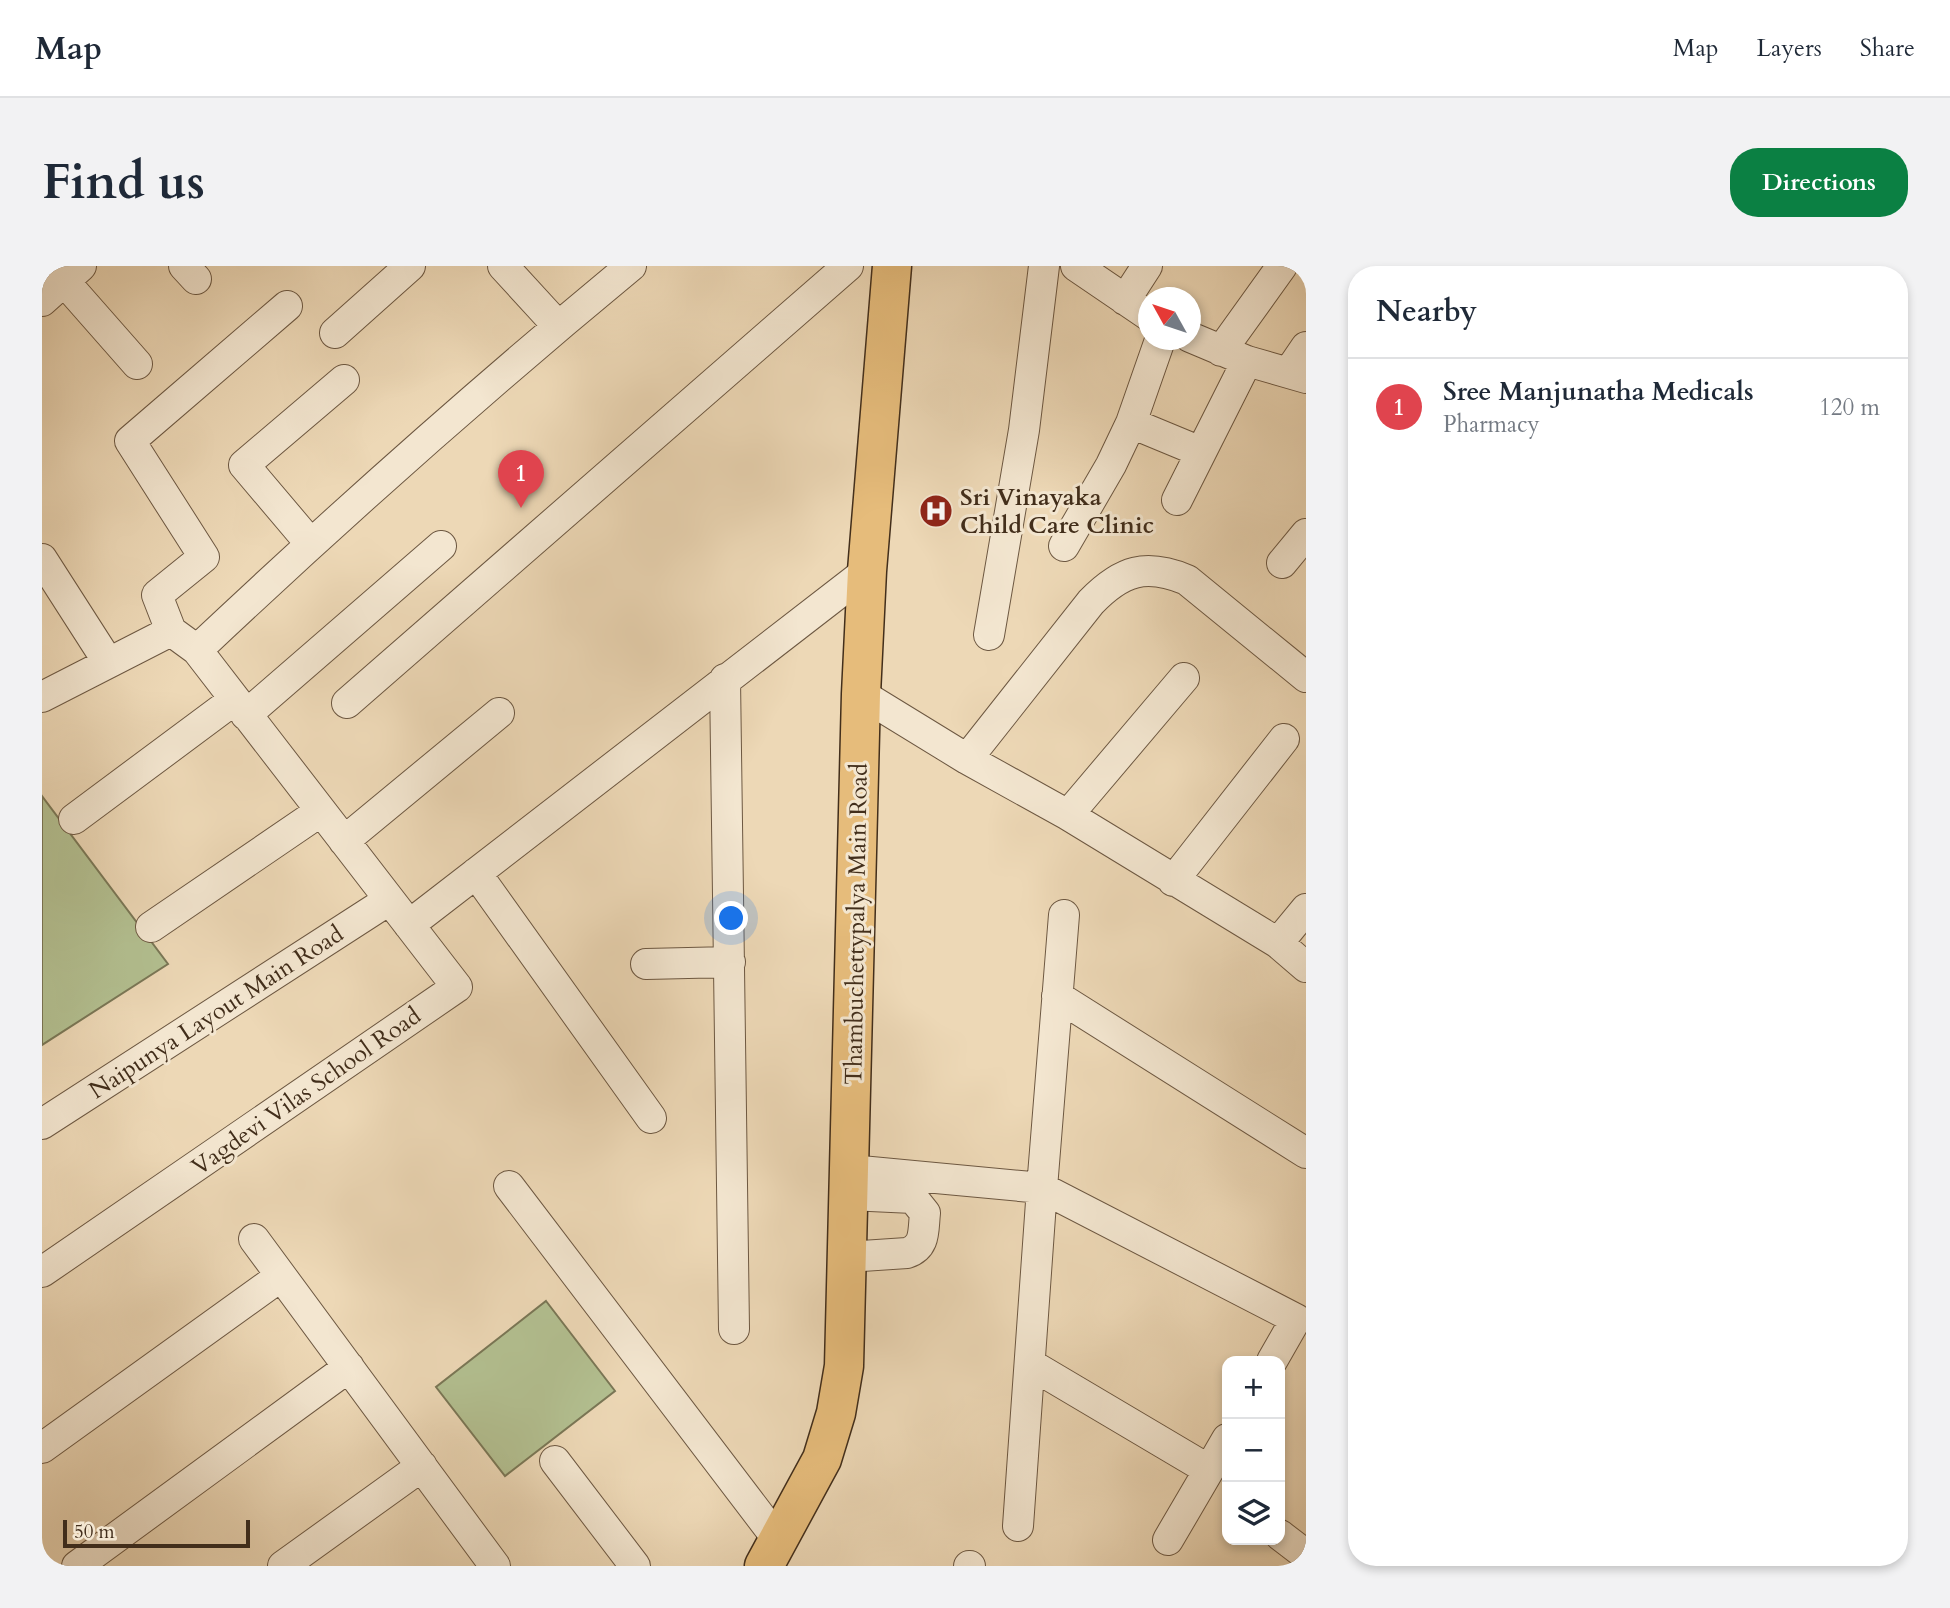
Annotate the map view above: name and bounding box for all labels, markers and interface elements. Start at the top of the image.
text: Map [35,26,102,71]
text: Map [1673,32,1719,65]
text: Layers [1757,32,1822,65]
text: Share [1860,32,1915,65]
button: Directions [1730,148,1908,217]
text: Find us [42,149,205,216]
north arrow [1138,287,1201,350]
text: Nearby [1376,291,1477,332]
text: Sree Manjunatha Medicals [1443,374,1754,409]
text: 1 [1393,392,1405,423]
text: 120 m [1819,392,1880,423]
text: Pharmacy [1443,409,1540,440]
pin: 1 [498,450,544,508]
place label: Sri Vinayaka Child Care Clinic [960,481,1154,542]
hospital icon: Sri Vinayaka Child Care Clinic [917,492,955,530]
street label: Thambuchettypalya Main Road [837,763,876,1085]
your location [714,901,748,935]
street label: Naipunya Layout Main Road [83,918,350,1107]
street label: Vagdevi Vilas School Road [185,999,428,1183]
map controls [1222,1356,1285,1545]
button: + [1222,1356,1285,1419]
button: − [1222,1419,1285,1482]
button: layers [1222,1482,1285,1545]
scale bar [63,1517,250,1549]
text: 50 m [74,1519,115,1545]

